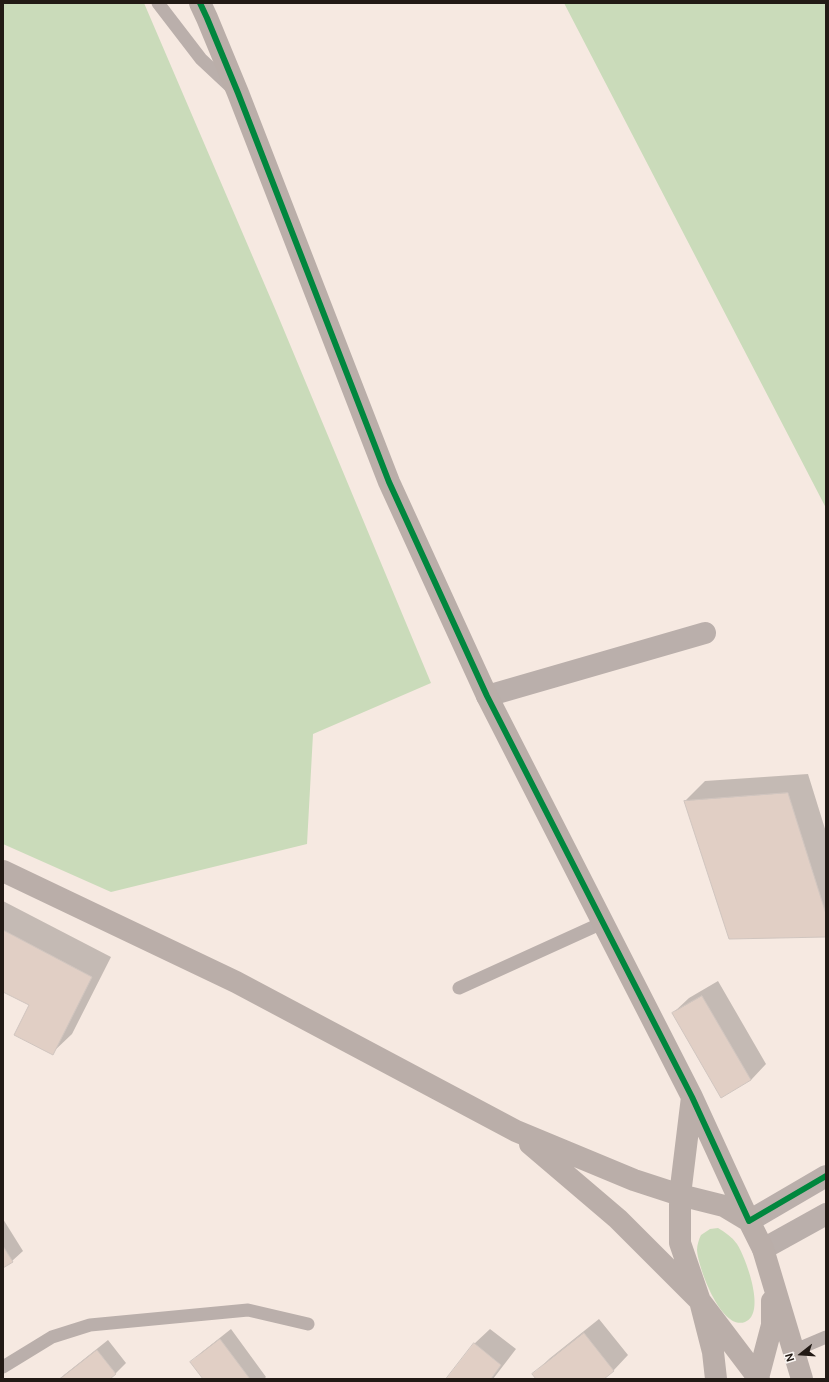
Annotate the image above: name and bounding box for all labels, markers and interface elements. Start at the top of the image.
north arrow [781,1334,821,1374]
text: N [782,1352,797,1363]

